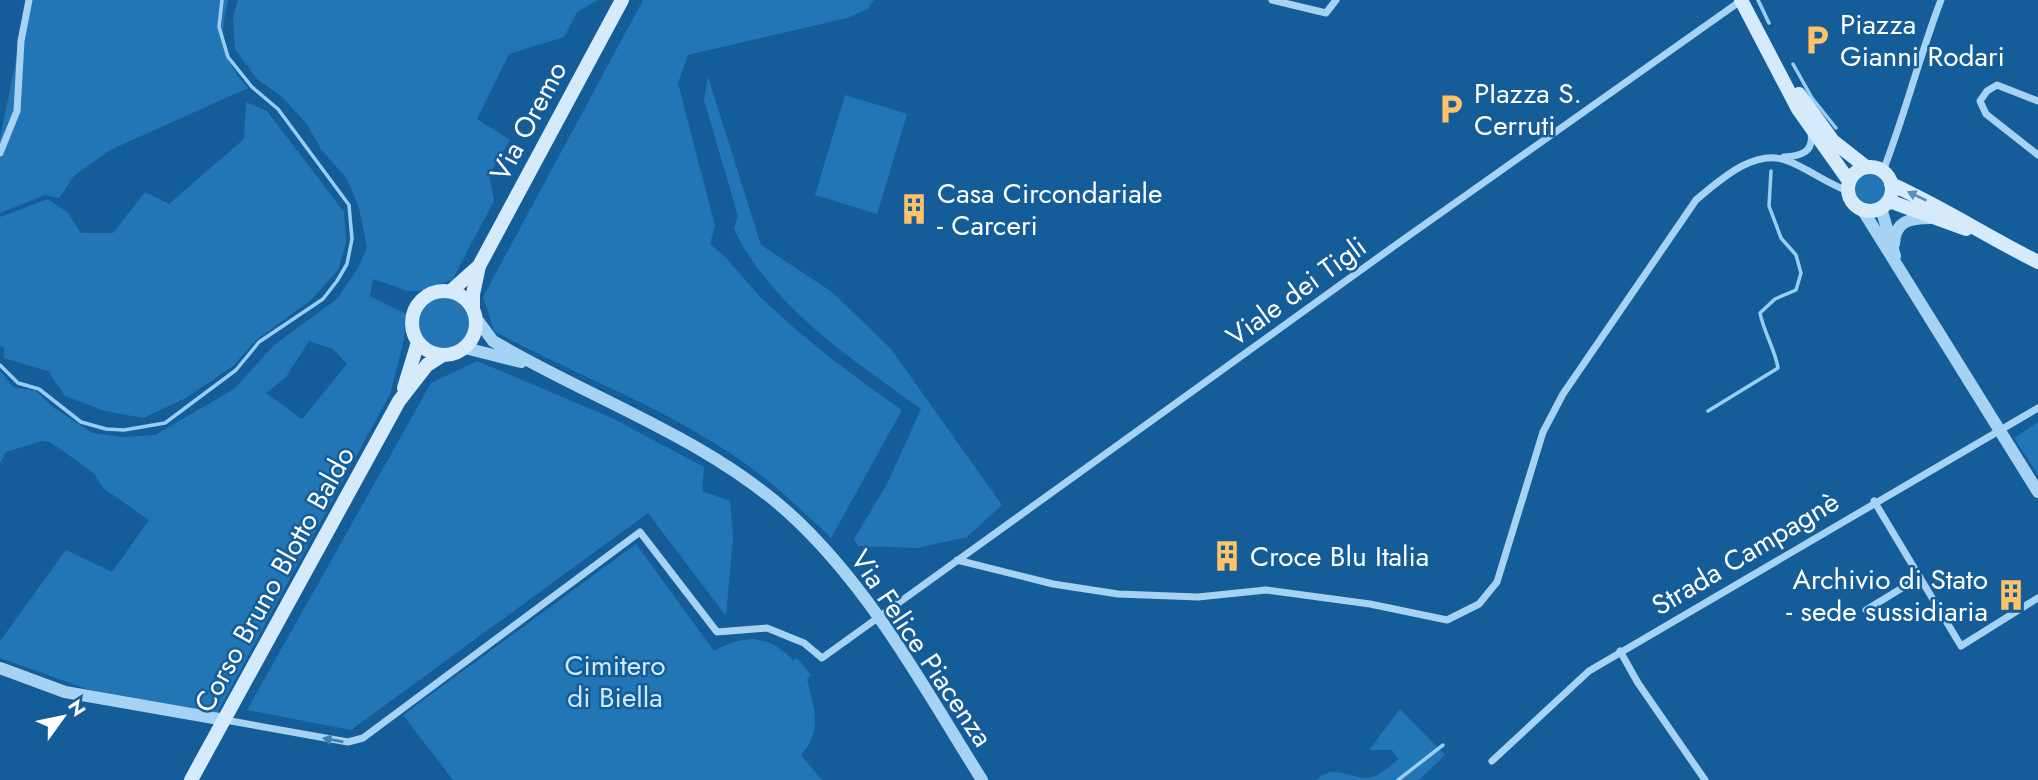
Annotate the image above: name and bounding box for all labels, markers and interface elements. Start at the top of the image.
place label: Piazza Gianni Rodari [1840,4,2005,77]
parking icon: Piazza Gianni Rodari [1800,23,1834,57]
street label: Via Oremo [480,54,577,188]
place label: PIazza S. Cerruti [1474,73,1582,146]
parking icon: PIazza S. Cerruti [1434,92,1468,126]
place label: Casa Circondariale - Carceri [937,173,1162,246]
one-way arrow [1907,190,1928,201]
building icon: Casa Circondariale - Carceri [897,192,931,226]
street label: Viale dei Tigli [1218,226,1375,356]
street label: Corso Bruno Blotto Baldo [184,439,365,720]
street label: Strada Campagnè [1644,481,1847,626]
place label: Croce Blu Italia [1250,536,1429,577]
building icon: Croce Blu Italia [1210,539,1244,573]
street label: Via Felice Piacenza [840,541,1003,755]
place label: Archivio di Stato - sede sussidiaria [1786,559,1988,632]
building icon: Archivio di Stato - sede sussidiaria [1994,578,2028,612]
park label: Cimitero di Biella [564,645,666,718]
north arrow [28,682,98,752]
text: N [61,694,92,722]
one-way arrow [322,734,344,745]

